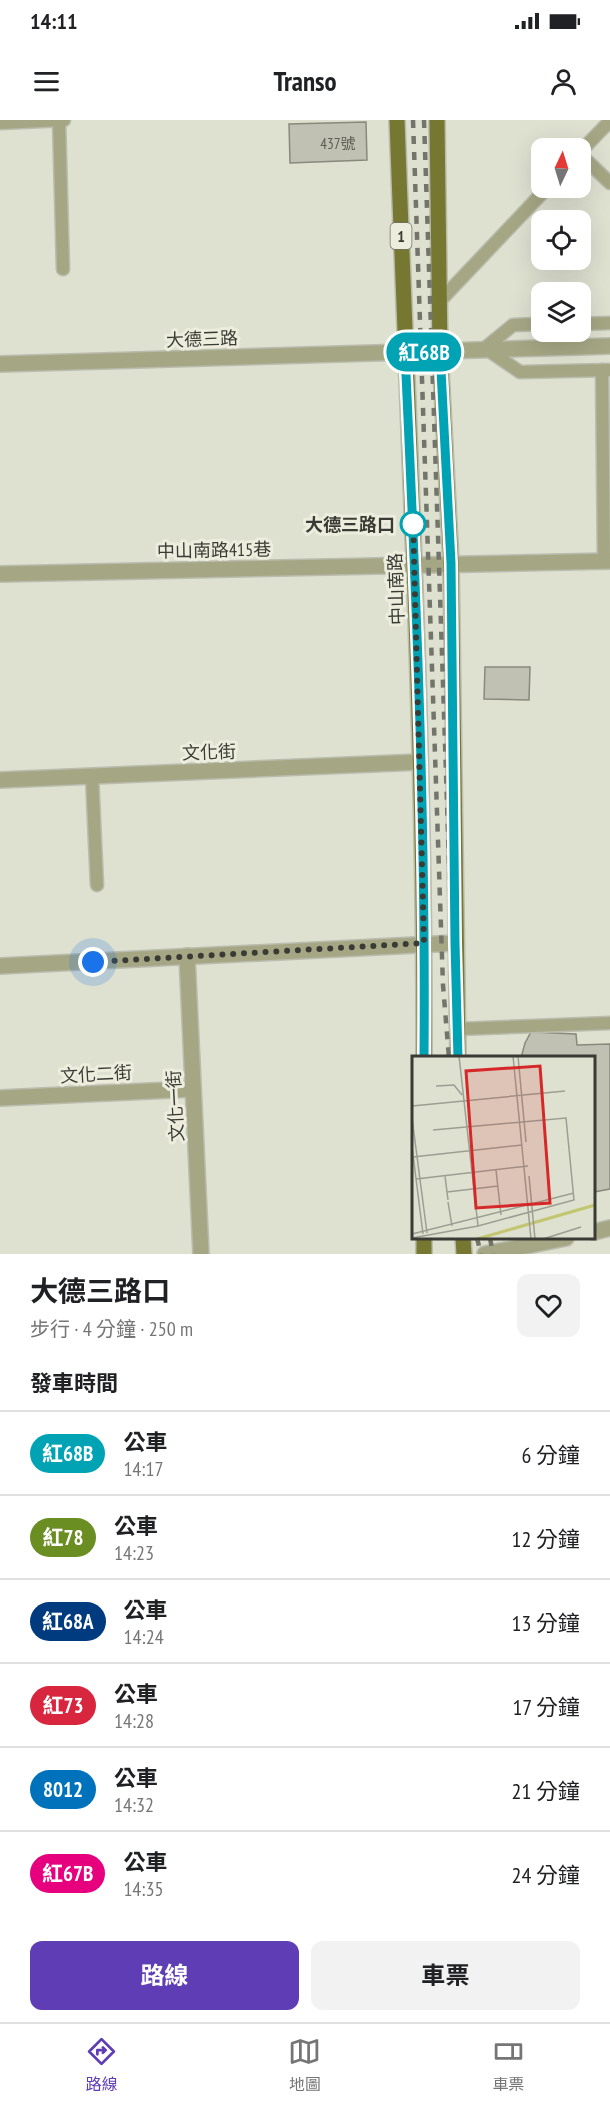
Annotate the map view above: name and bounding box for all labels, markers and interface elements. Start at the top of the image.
text: 14:11 [30,7,78,35]
text: Transo [273,64,337,98]
icon: menu [30,65,63,98]
icon: person [547,65,580,98]
house number: 437號 [320,134,356,153]
north arrow [531,138,591,198]
map controls [531,138,591,342]
button: locate [531,210,591,270]
road number: 1 [390,223,412,249]
button: layers [531,282,591,342]
street label: 大德三路 [166,326,238,352]
line badge: 紅68B [382,332,466,372]
text: 紅68B [398,339,450,366]
marker: 大德三路口 [400,511,426,537]
place label: 大德三路口 [305,513,395,536]
street label: 中山南路415巷 [157,538,271,562]
street label: 中山南路 [383,553,409,625]
street label: 文化街 [182,740,236,764]
your location [78,947,108,977]
inset map [412,1056,595,1239]
street label: 文化二街 [59,1061,133,1087]
street label: 文化一街 [162,1069,188,1143]
text: 大德三路口 [30,1272,170,1309]
button: heart [517,1274,580,1337]
text: 步行 · 4 分鐘 · 250 m [30,1316,193,1342]
text: 發車時間 [30,1369,118,1397]
text: 公車 [123,1428,167,1456]
text: 紅68B [42,1440,93,1467]
text: 6 分鐘 [521,1441,580,1469]
text: 14:17 [123,1456,164,1482]
text: 公車 [114,1512,158,1540]
text: 紅78 [42,1524,84,1551]
text: 12 分鐘 [512,1525,580,1553]
text: 14:23 [114,1540,154,1566]
text: 公車 [124,1596,168,1624]
text: 紅68A [42,1608,94,1635]
text: 13 分鐘 [512,1609,580,1637]
text: 14:24 [124,1624,164,1650]
text: 公車 [114,1680,158,1708]
text: 紅73 [42,1692,84,1719]
text: 17 分鐘 [512,1693,580,1721]
text: 14:28 [114,1708,154,1734]
text: 公車 [114,1764,158,1792]
text: 8012 [43,1776,83,1803]
text: 21 分鐘 [512,1777,580,1805]
text: 14:32 [114,1792,154,1818]
text: 公車 [123,1848,167,1876]
text: 紅67B [42,1860,93,1887]
text: 24 分鐘 [512,1861,580,1889]
text: 14:35 [123,1876,164,1902]
button: 路線 [30,1941,299,2010]
button: 車票 [311,1941,580,2010]
tab: 路線 [85,2035,118,2095]
tab: 地圖 [288,2035,321,2095]
tab: 車票 [492,2035,525,2095]

